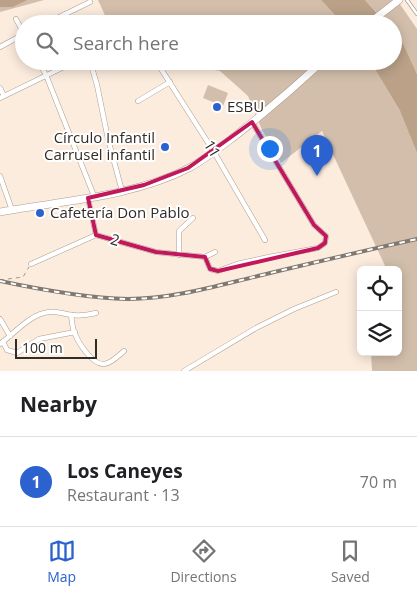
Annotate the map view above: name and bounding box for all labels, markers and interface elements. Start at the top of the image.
search box [15,15,402,70]
icon: search [33,29,61,57]
text: Search here [73,30,179,56]
place label: ESBU [227,96,264,116]
marker: ESBU [211,101,223,113]
place label: Círculo Infantil Carrusel infantil [44,127,155,164]
pin: 1 [301,135,333,176]
street label: 11 [200,136,226,161]
your location [257,136,283,162]
marker: Círculo Infantil Carrusel infantil [159,141,171,153]
place label: Cafetería Don Pablo [50,202,190,222]
marker: Cafetería Don Pablo [34,207,46,219]
street label: 2 [108,228,122,250]
map controls [357,266,402,356]
button: locate [357,266,402,311]
button: layers [357,311,402,356]
scale bar [15,336,98,359]
text: 100 m [22,338,63,357]
text: Nearby [20,390,97,418]
text: Los Caneyes [67,458,183,484]
text: 1 [31,471,41,493]
text: 70 m [360,471,397,493]
text: Restaurant · 13 [67,484,180,506]
tab: Map [47,537,76,586]
tab: Directions [170,537,237,586]
tab: Saved [331,537,370,586]

